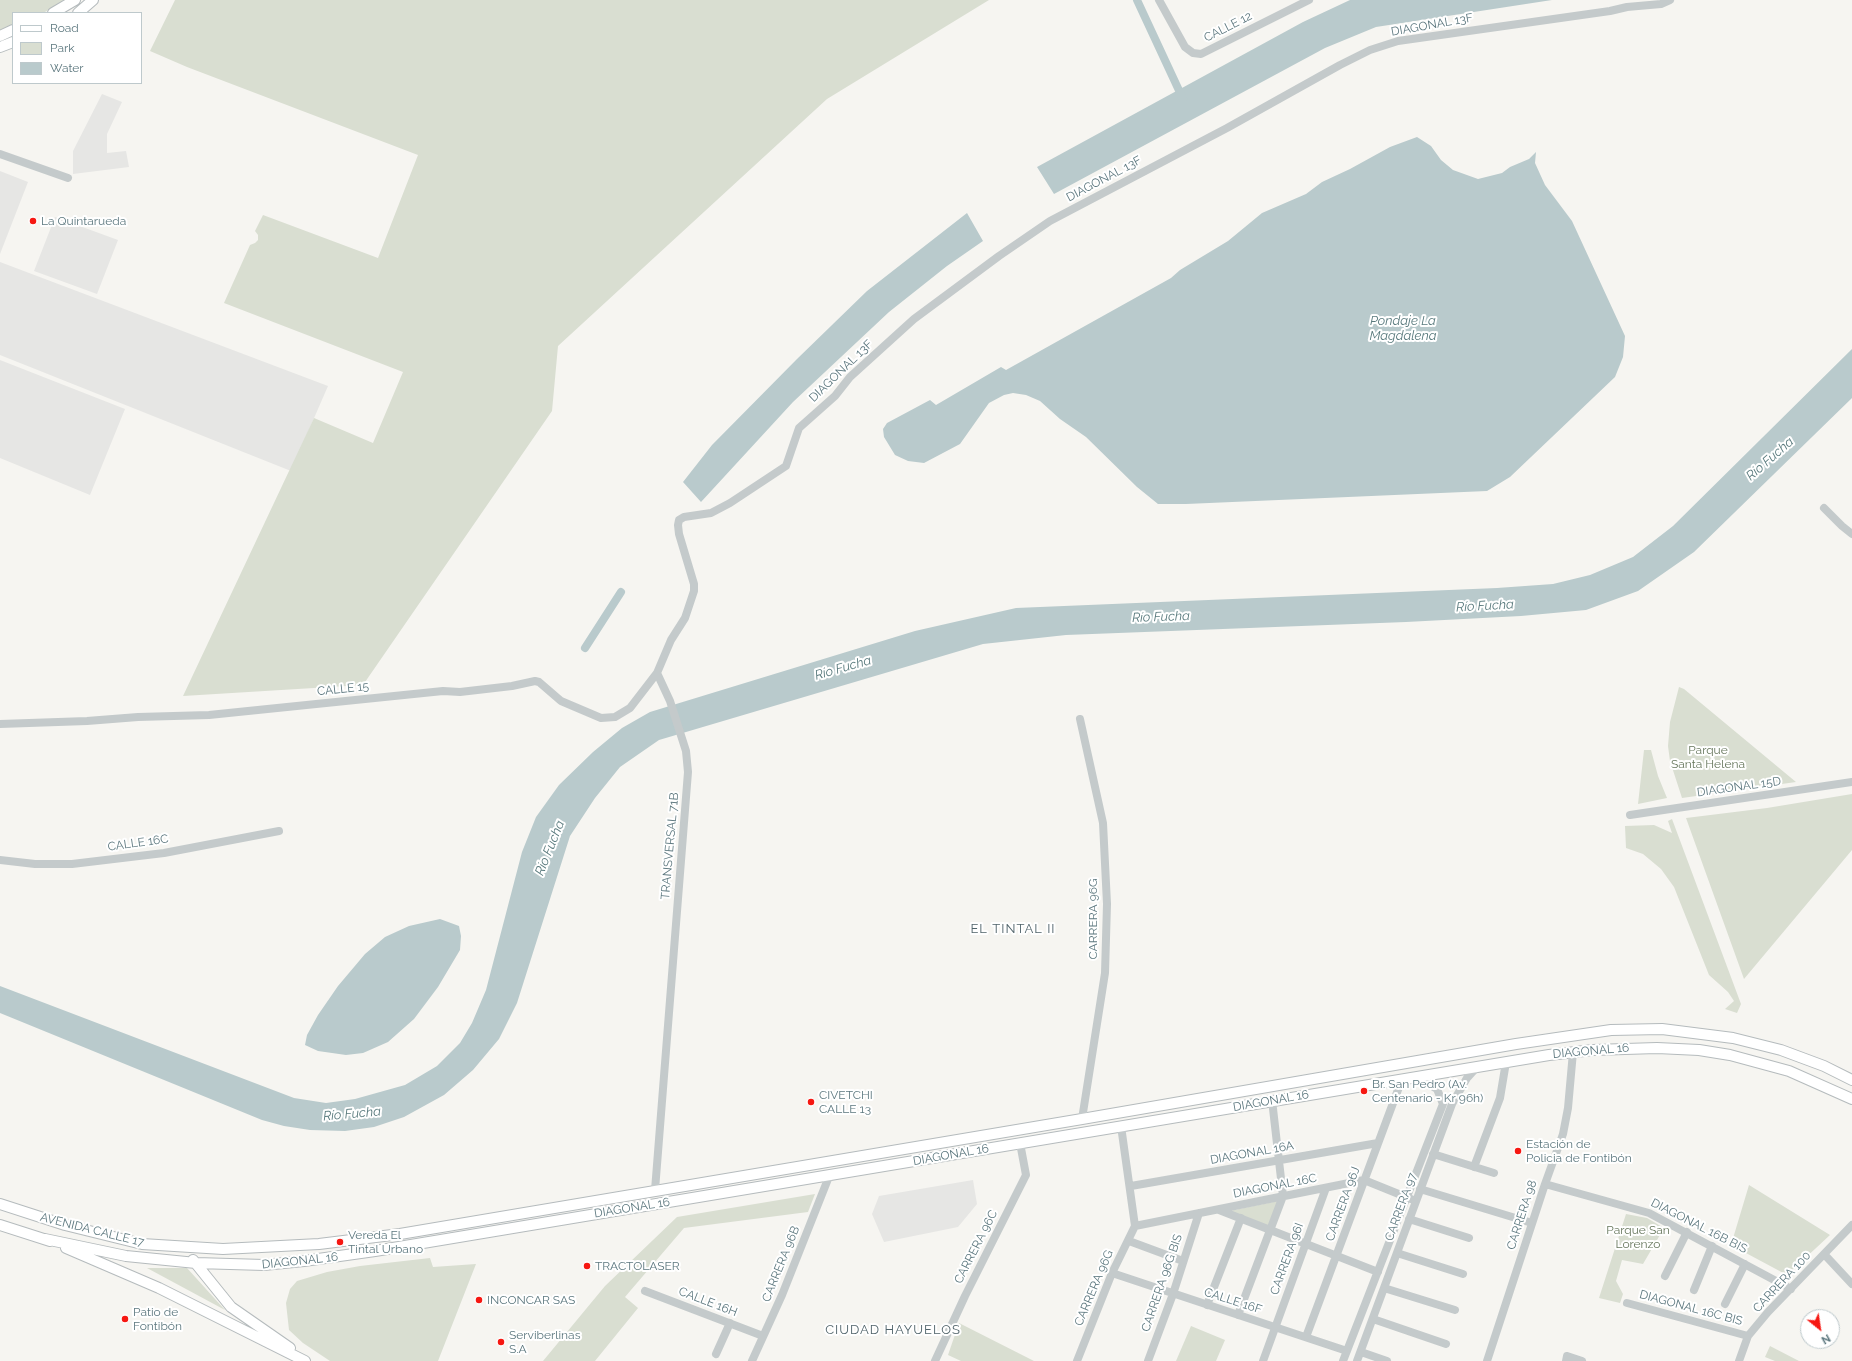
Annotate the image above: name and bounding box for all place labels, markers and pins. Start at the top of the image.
place label: La Quintarueda [41,214,126,228]
marker: La Quintarueda [28,216,38,226]
place label: Br. San Pedro (Av. Centenario - Kr 96h) [1372,1077,1483,1105]
marker: Br. San Pedro (Av. Centenario - Kr 96h) [1359,1086,1369,1096]
place label: CIVETCHI CALLE 13 [819,1088,873,1116]
marker: CIVETCHI CALLE 13 [806,1097,816,1107]
place label: Estación de Policia de Fontibón [1526,1137,1632,1165]
marker: Estación de Policia de Fontibón [1513,1146,1523,1156]
place label: Vereda El Tintal Urbano [348,1228,423,1256]
marker: Vereda El Tintal Urbano [335,1237,345,1247]
place label: TRACTOLASER [595,1259,680,1273]
marker: TRACTOLASER [582,1261,592,1271]
place label: INCONCAR SAS [487,1293,575,1307]
marker: INCONCAR SAS [474,1295,484,1305]
place label: Patio de Fontibón [133,1305,182,1333]
marker: Patio de Fontibón [120,1314,130,1324]
place label: Serviberlinas S.A [509,1328,580,1356]
marker: Serviberlinas S.A [496,1337,506,1347]

